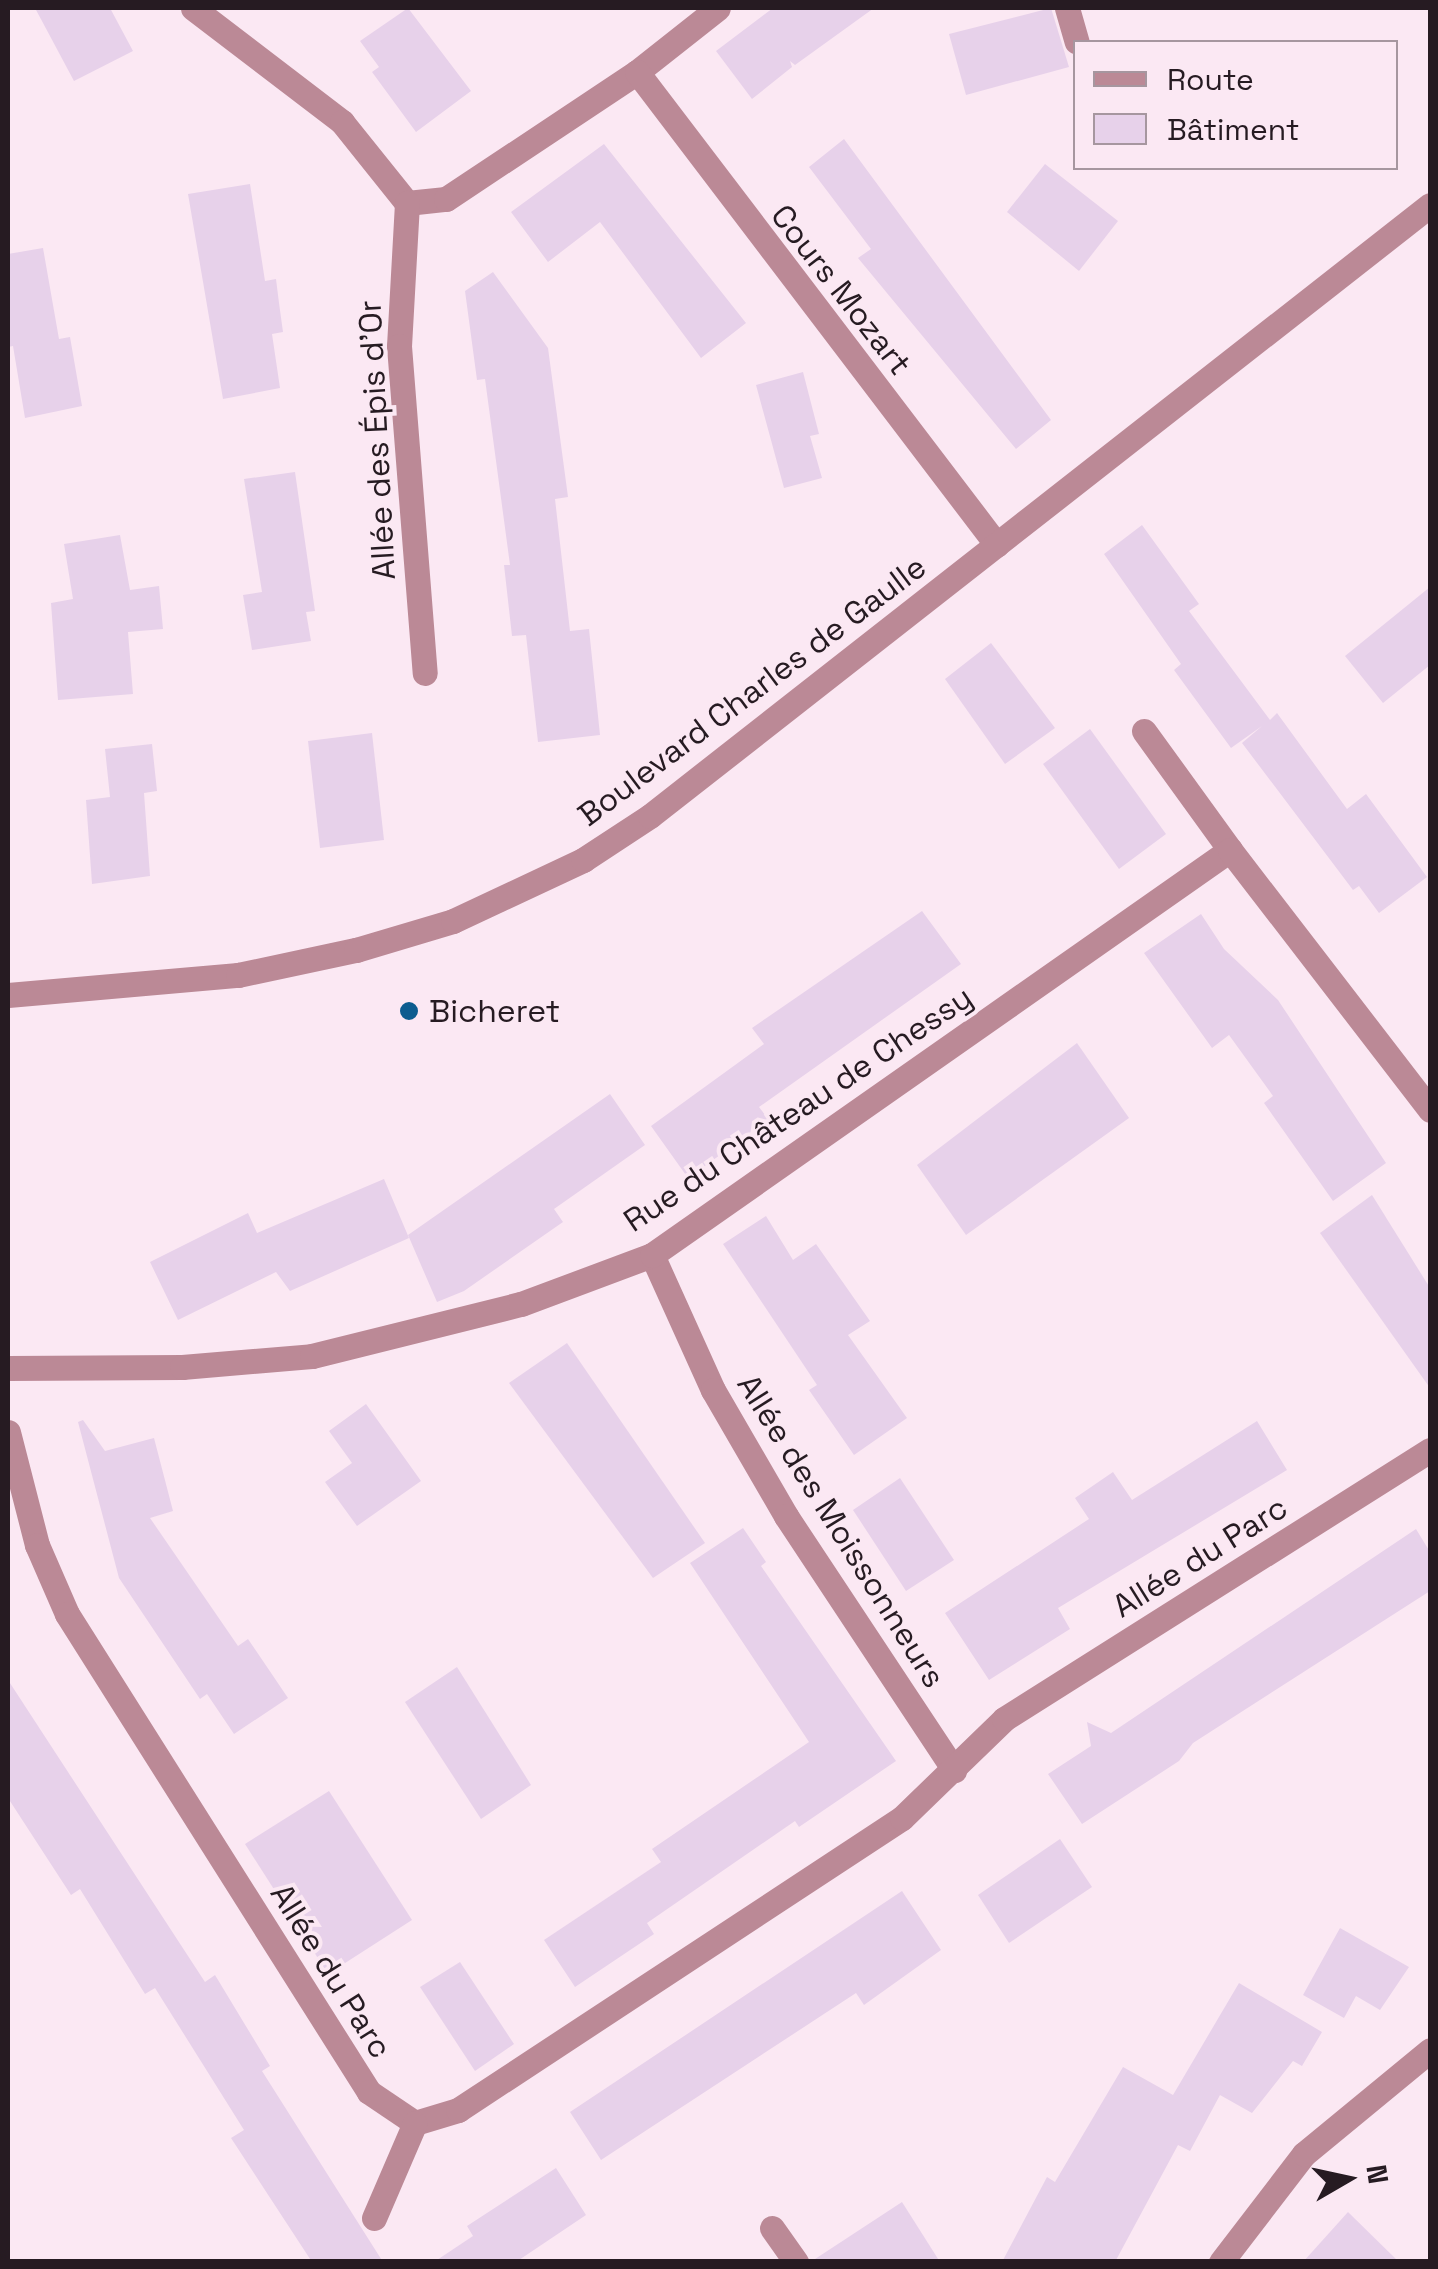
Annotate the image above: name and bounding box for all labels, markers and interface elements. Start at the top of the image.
legend [1073,40,1398,170]
text: Route [1167,60,1254,99]
text: Bâtiment [1167,110,1300,149]
street label: Cours Mozart [763,197,919,383]
street label: Allée des Épis d'Or [350,299,404,581]
street label: Boulevard Charles de Gaulle [570,548,934,834]
street label: Rue du Château de Chessy [616,978,980,1240]
place label: Bicheret [429,992,560,1030]
marker: Bicheret [398,1000,420,1022]
street label: Allée des Moissonneurs [729,1367,953,1695]
street label: Allée du Parc [1106,1488,1294,1626]
street label: Allée du Parc [262,1877,400,2065]
north arrow [1298,2129,1398,2229]
text: N [1358,2162,1397,2186]

